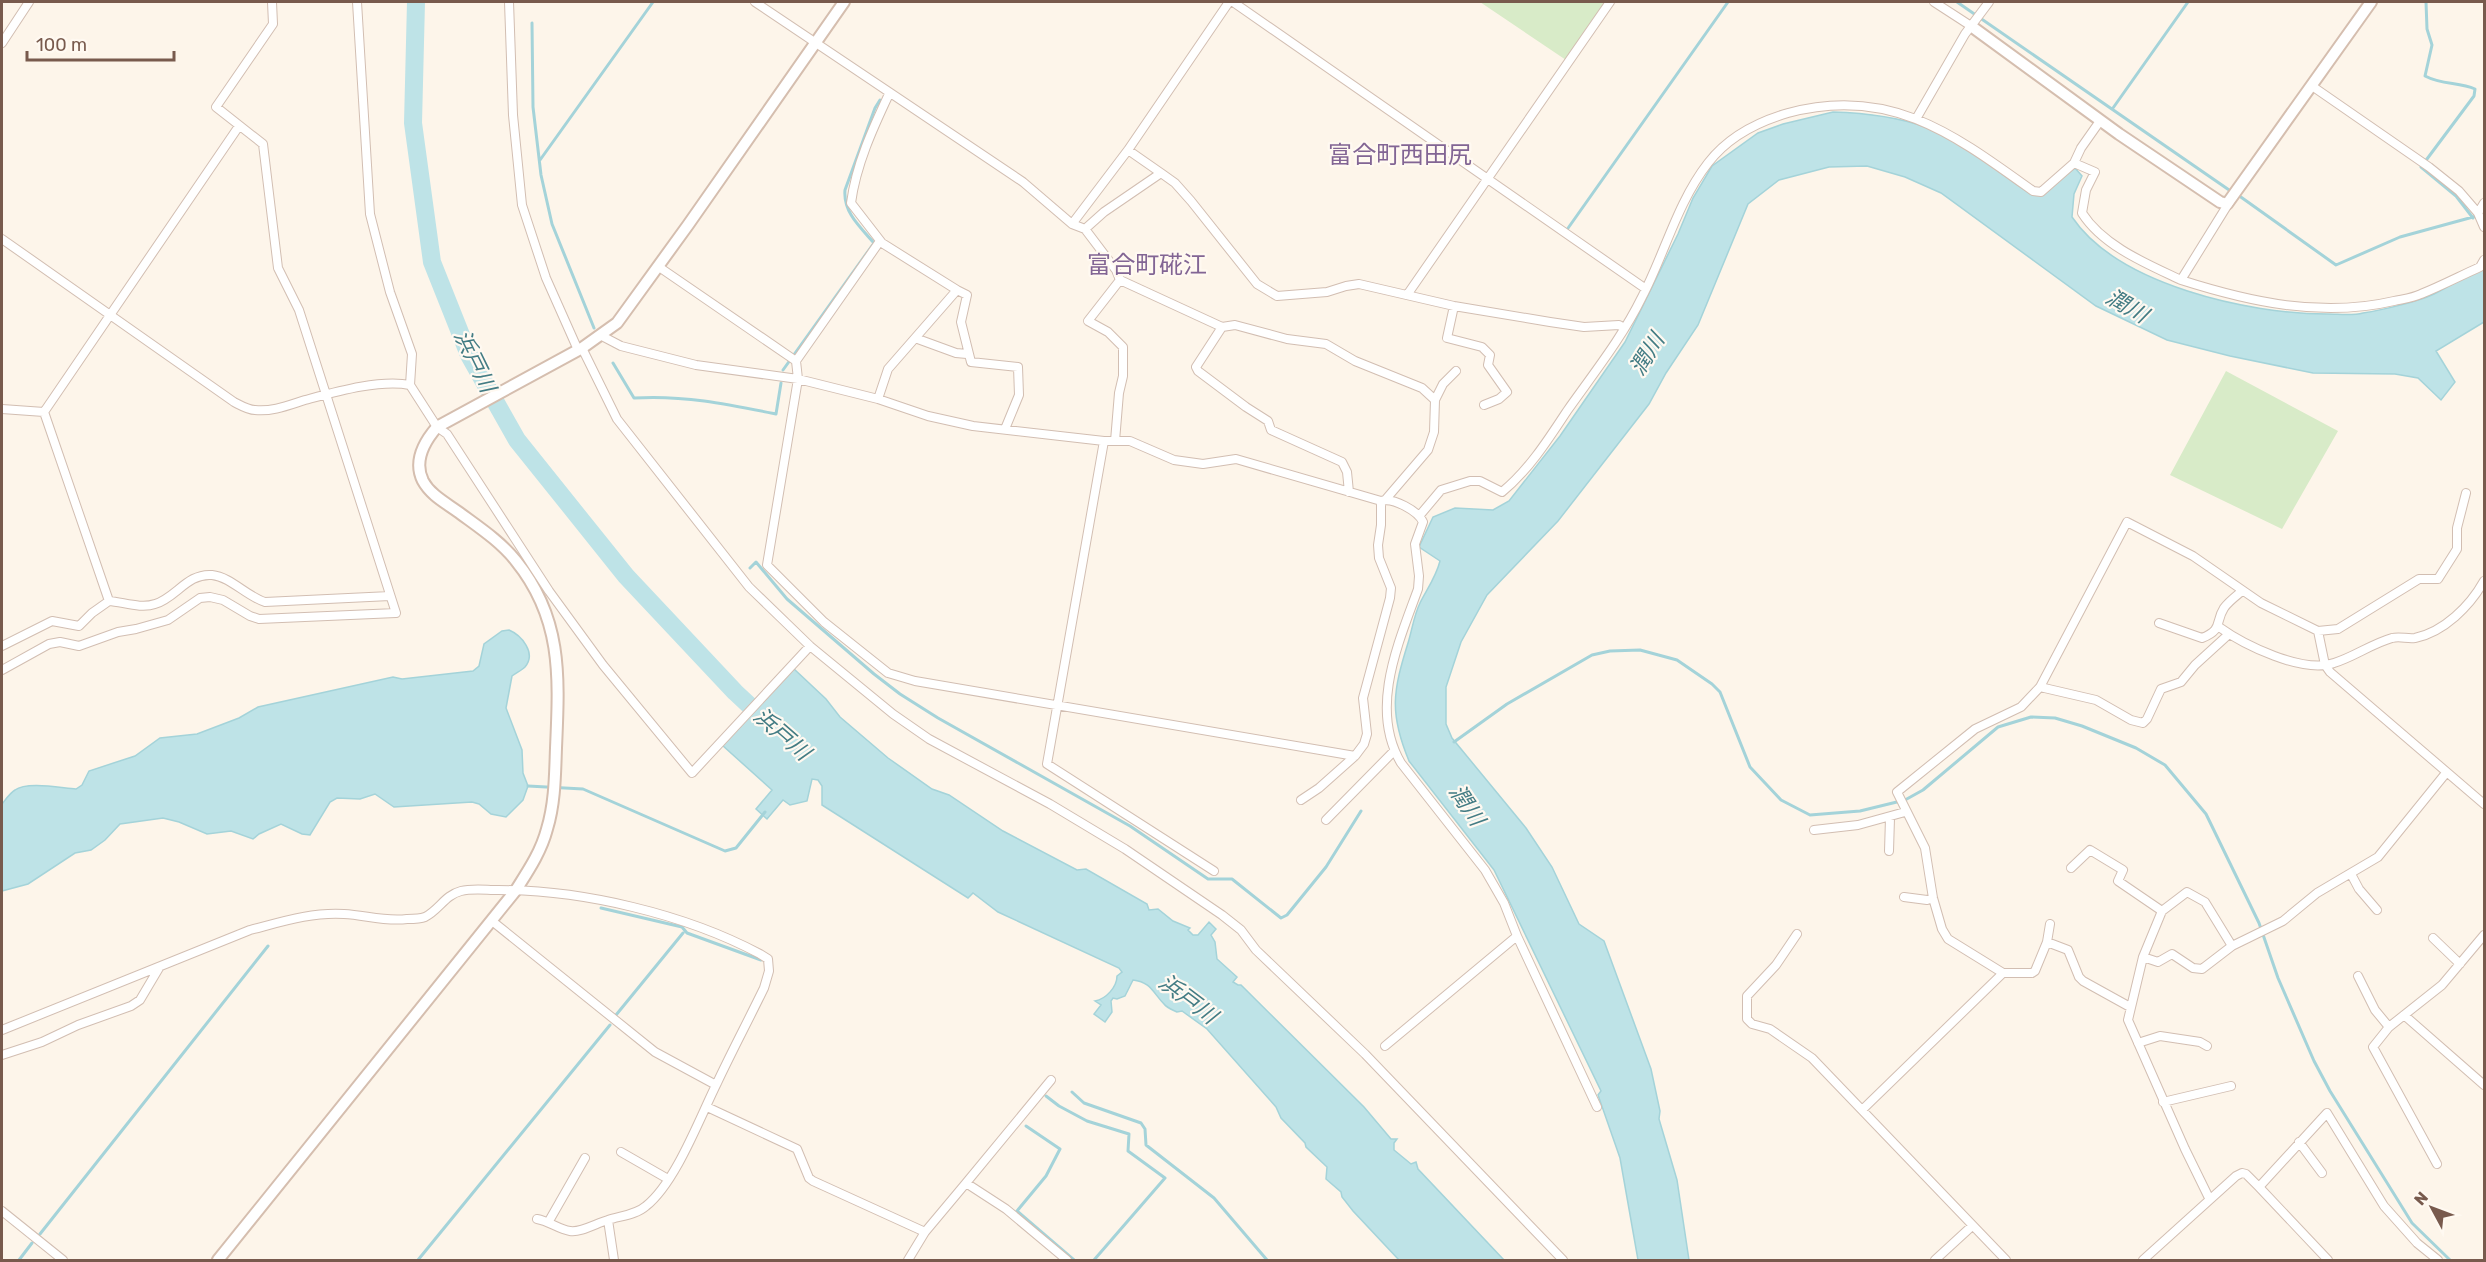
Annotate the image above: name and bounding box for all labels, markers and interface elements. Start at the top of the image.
scale bar [27,24,174,62]
text: 100 m [36,34,87,56]
district label: 富合町西田尻 [1328,141,1472,169]
district label: 富合町硴江 [1087,251,1207,279]
water label: 潤川 [2101,283,2155,330]
water label: 浜戸川 [448,325,502,398]
water label: 潤川 [1624,326,1671,380]
water label: 浜戸川 [748,702,817,767]
water label: 潤川 [1444,779,1492,832]
water label: 浜戸川 [1154,968,1224,1031]
north arrow [2402,1178,2462,1238]
text: N [2410,1188,2432,1209]

